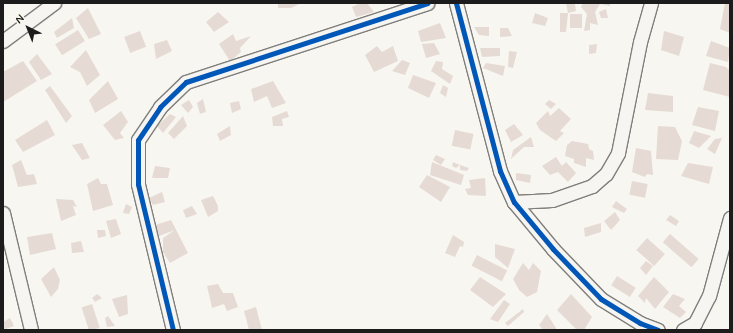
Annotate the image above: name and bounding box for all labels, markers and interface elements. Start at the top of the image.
north arrow [8,8,48,48]
text: N [12,12,27,27]

